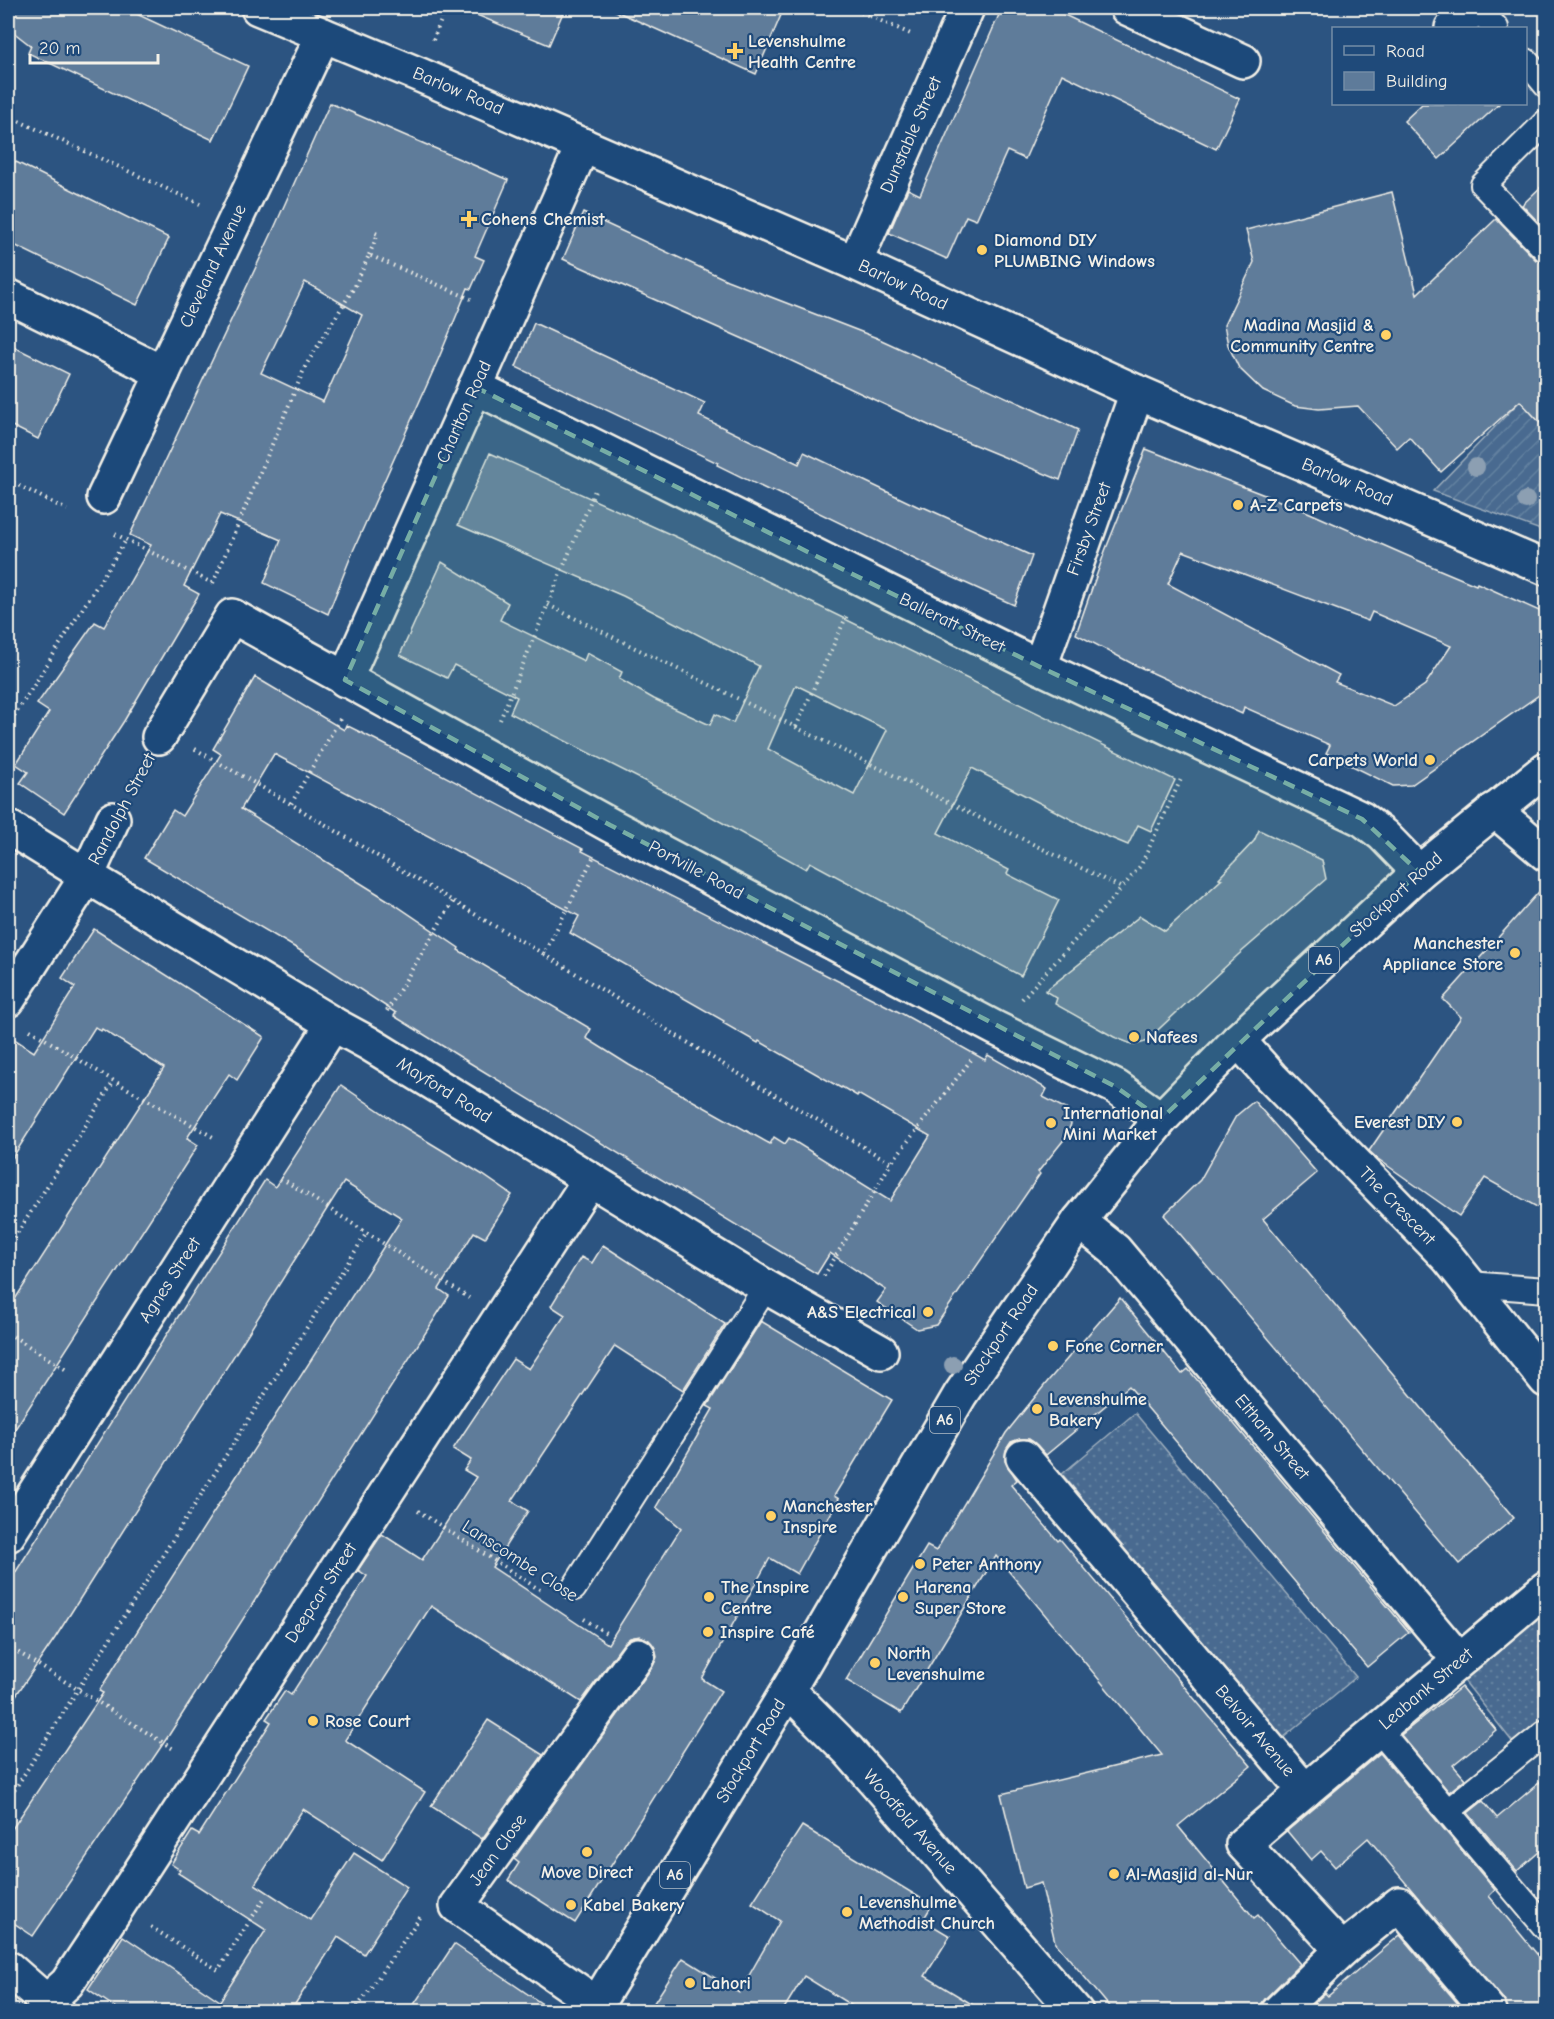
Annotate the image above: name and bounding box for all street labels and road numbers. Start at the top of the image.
street label: Barlow Road [409,62,507,120]
street label: Dunstable Street [876,73,946,197]
street label: Cleveland Avenue [175,201,251,331]
street label: Barlow Road [855,255,951,315]
street label: Charlton Road [432,357,496,467]
street label: Barlow Road [1298,453,1396,511]
street label: Firsby Street [1062,479,1116,579]
street label: Balleratt Street [896,588,1009,658]
street label: Randolph Street [84,749,161,868]
street label: Portville Road [645,836,747,904]
street label: Stockport Road [1345,848,1447,942]
road number: A6 [1309,947,1339,973]
street label: Mayford Road [393,1053,495,1127]
street label: The Crescent [1354,1162,1440,1250]
street label: Agnes Street [135,1233,206,1327]
street label: Stockport Road [959,1280,1043,1390]
street label: Eltham Street [1230,1390,1314,1485]
road number: A6 [930,1407,960,1433]
street label: Lanscombe Close [458,1516,582,1606]
street label: Deepcar Street [281,1538,362,1647]
street label: Leabank Street [1375,1643,1478,1734]
street label: Belvoir Avenue [1211,1681,1299,1781]
street label: Stockport Road [712,1695,790,1807]
street label: Woodfold Avenue [859,1765,961,1879]
street label: Jean Close [465,1810,531,1890]
road number: A6 [660,1862,690,1888]

